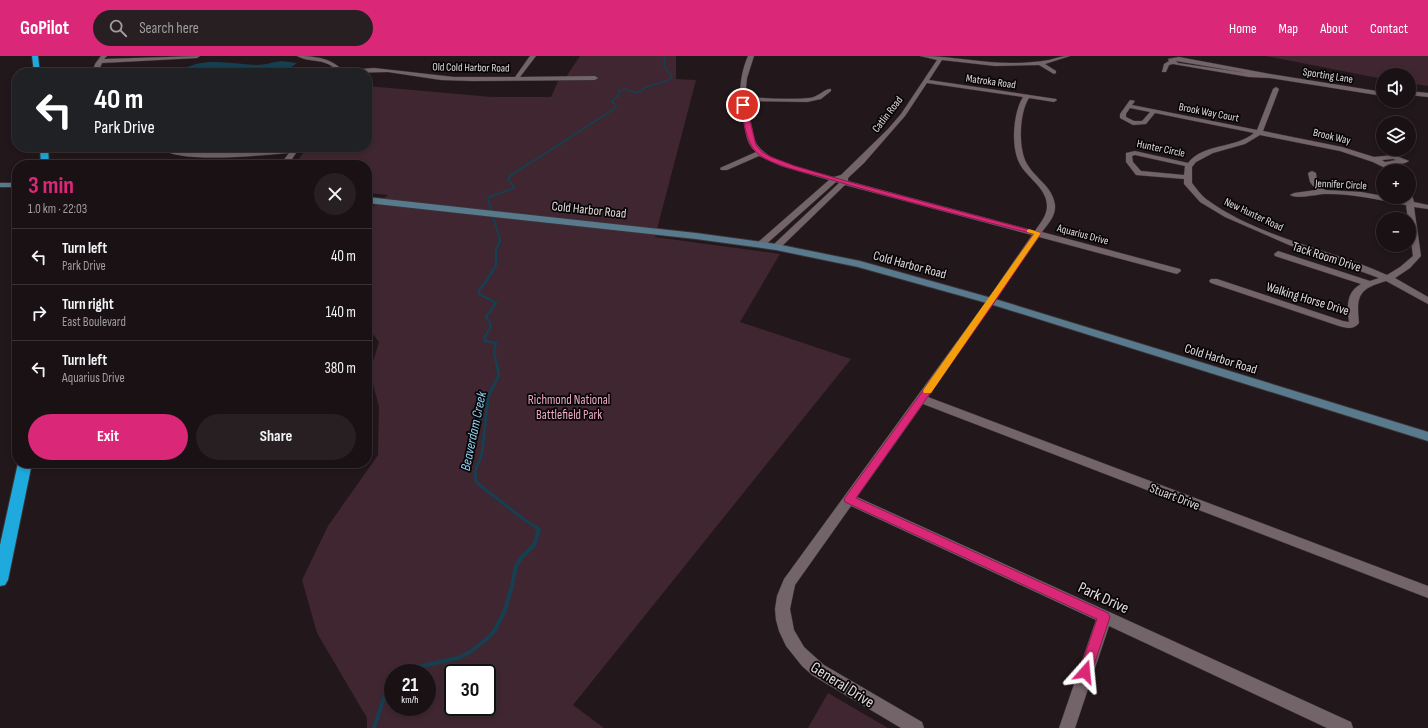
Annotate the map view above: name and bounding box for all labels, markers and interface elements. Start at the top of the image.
search box [93,10,373,46]
text: GoPilot [20,17,69,40]
icon: search [107,17,129,39]
text: Search here [139,19,199,38]
text: Home [1229,20,1257,37]
text: Map [1279,20,1298,37]
text: About [1320,20,1348,37]
text: Contact [1370,20,1408,37]
street label: Old Cold Harbor Road [432,60,510,75]
street label: Sporting Lane [1302,65,1354,86]
map controls [1376,68,1416,252]
button: sound [1376,68,1416,108]
street label: Matroka Road [965,72,1017,91]
text: 40 m [94,83,143,116]
icon: left [28,84,80,136]
pin [726,88,760,122]
street label: Catlin Road [869,93,906,135]
icon: arrive [732,94,754,116]
street label: Brook Way Court [1178,100,1241,125]
button: layers [1376,116,1416,156]
text: Park Drive [94,117,155,138]
street label: Brook Way [1312,126,1353,147]
street label: Hunter Circle [1136,137,1186,160]
button: + [1376,164,1416,204]
text: 3 min [28,171,74,200]
button: close [314,173,356,215]
street label: Jennifer Circle [1314,177,1367,192]
street label: New Hunter Road [1222,195,1286,234]
street label: Cold Harbor Road [551,198,627,222]
text: 1.0 km · 22:03 [28,201,87,217]
button: − [1376,212,1416,252]
street label: Aquarius Drive [1055,221,1110,248]
street label: Tack Room Drive [1290,238,1363,276]
text: Turn left [62,239,107,258]
icon: left [28,246,50,268]
text: 40 m [331,247,356,266]
street label: Cold Harbor Road [871,248,948,282]
text: Park Drive [62,258,106,274]
street label: Walking Horse Drive [1264,279,1351,319]
text: Turn right [62,295,114,314]
icon: right [28,302,50,324]
text: 140 m [326,303,356,322]
text: East Boulevard [62,314,126,330]
street label: Cold Harbor Road [1182,340,1259,378]
text: Turn left [62,351,107,370]
icon: left [28,358,50,380]
text: 380 m [324,359,356,378]
text: Aquarius Drive [62,370,125,386]
water label: Beaverdam Creek [457,389,490,472]
park label: Richmond National Battlefield Park [528,392,610,423]
button: Exit [28,414,188,460]
button: Share [196,414,356,460]
street label: Stuart Drive [1147,480,1202,514]
street label: Park Drive [1075,578,1132,618]
position arrow [1064,651,1106,693]
street label: General Drive [807,658,878,712]
speed limit sign: 30 [444,664,496,716]
text: 21 [402,673,418,697]
text: km/h [401,694,419,706]

